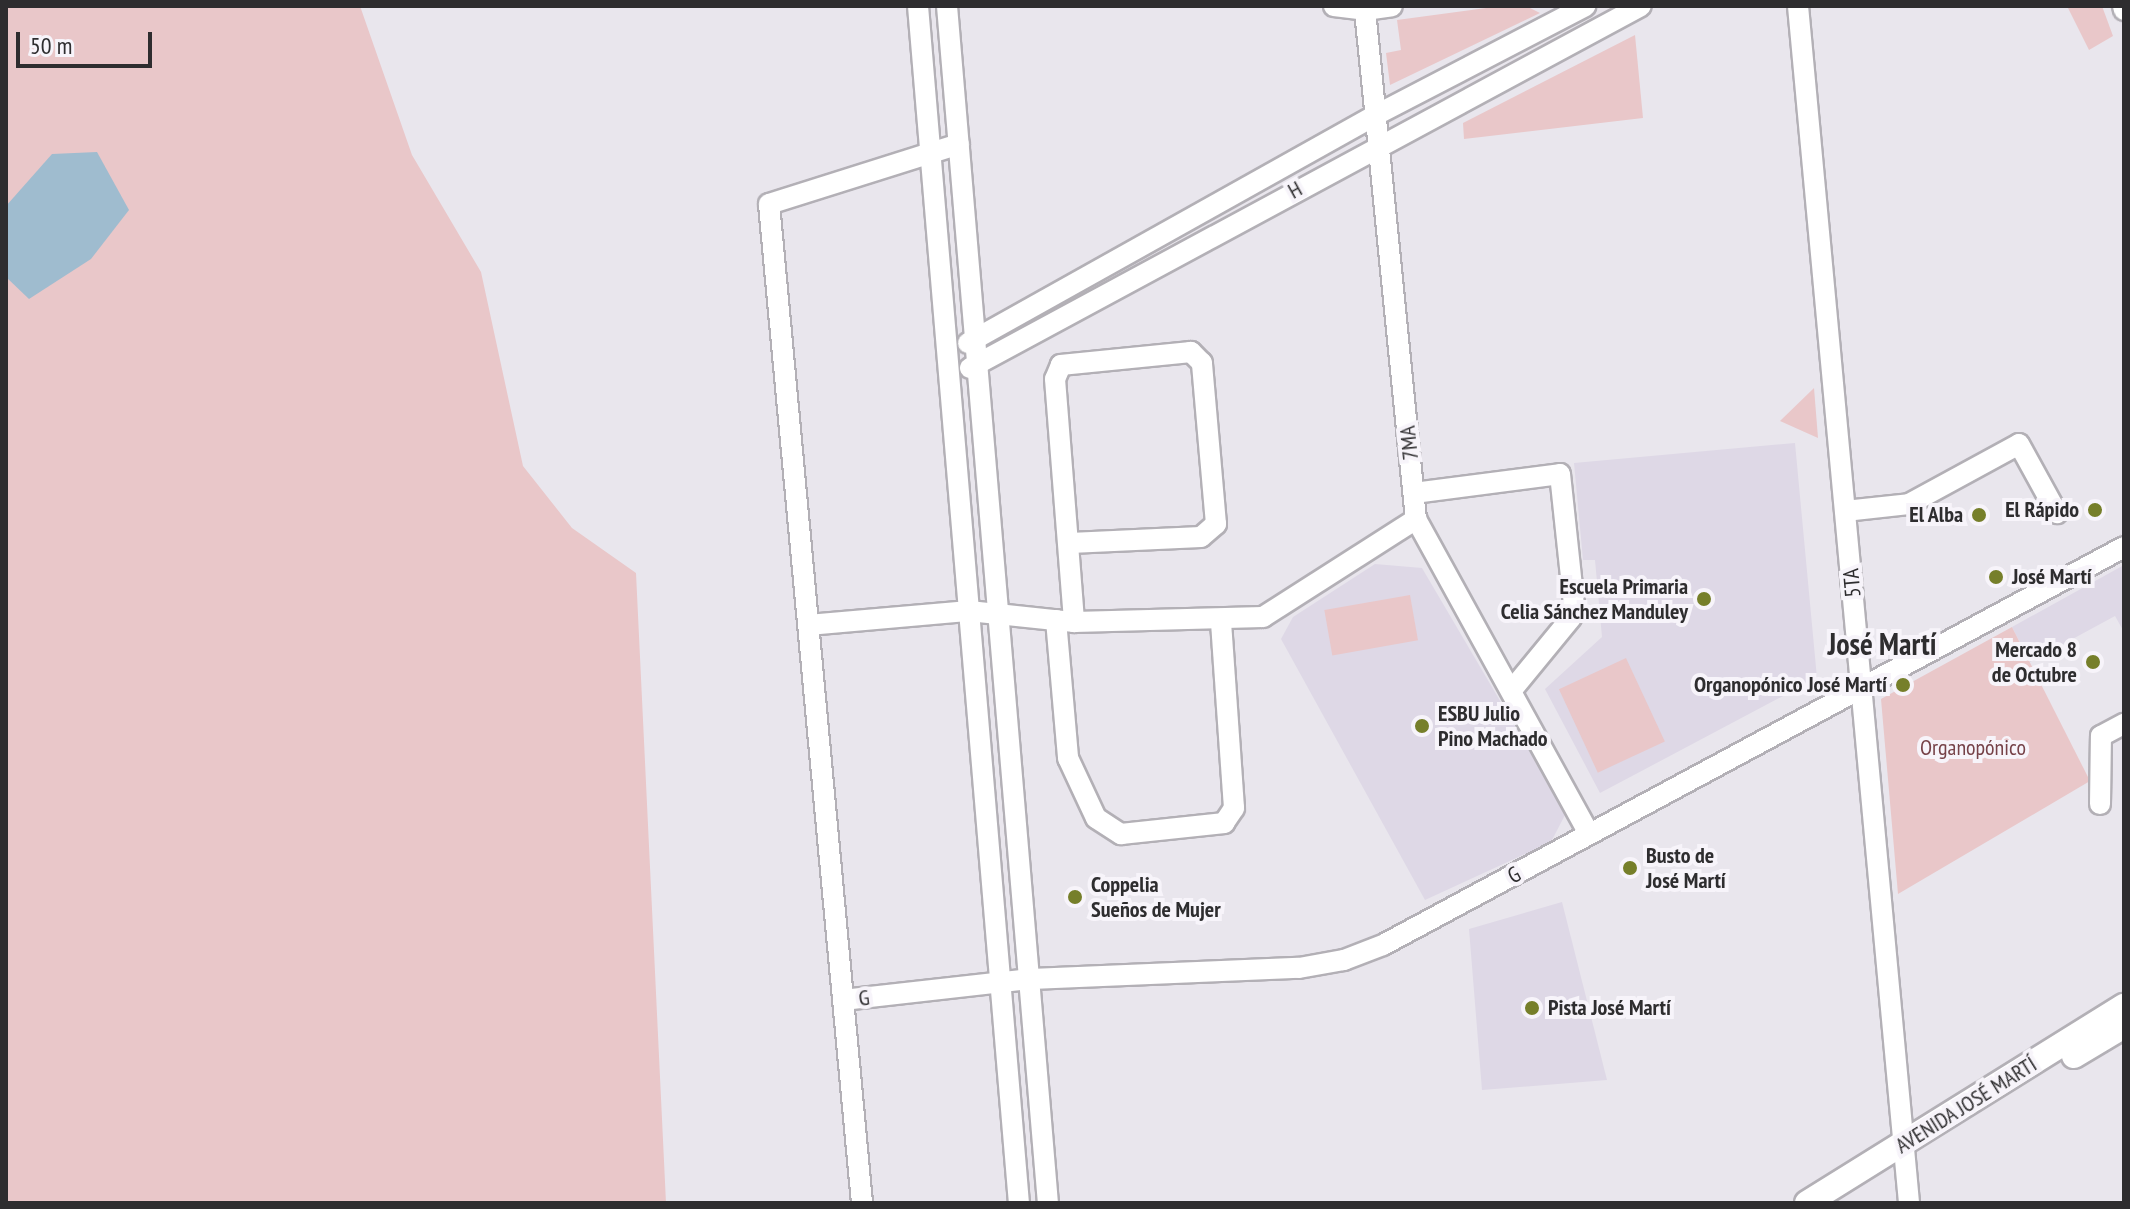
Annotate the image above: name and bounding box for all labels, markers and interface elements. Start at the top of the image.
scale bar [20,16,156,66]
text: 50 m [30,30,72,61]
street label: H [1283,176,1307,204]
street label: 7MA [1394,425,1424,461]
place label: El Rápido [2005,497,2079,523]
marker: El Rápido [2086,501,2104,519]
place label: El Alba [1908,502,1963,528]
marker: El Alba [1970,506,1988,524]
place label: José Martí [2012,564,2092,590]
street label: 5TA [1838,567,1866,599]
marker: José Martí [1987,568,2005,586]
place label: Escuela Primaria Celia Sánchez Manduley [1500,573,1688,624]
marker: Escuela Primaria Celia Sánchez Manduley [1695,590,1713,608]
district label: José Martí [1828,626,1936,662]
place label: Mercado 8 de Octubre [1992,636,2077,688]
marker: Mercado 8 de Octubre [2084,653,2102,671]
place label: Organopónico José Martí [1694,672,1887,698]
marker: Organopónico José Martí [1894,676,1912,694]
place label: ESBU Julio Pino Machado [1438,700,1548,752]
marker: ESBU Julio Pino Machado [1413,717,1431,735]
park label: Organopónico [1920,735,2026,761]
place label: Busto de José Martí [1646,842,1726,894]
marker: Busto de José Martí [1621,859,1639,877]
street label: G [1503,861,1525,889]
place label: Coppelia Sueños de Mujer [1091,871,1221,922]
marker: Coppelia Sueños de Mujer [1066,888,1084,906]
street label: G [857,984,871,1012]
place label: Pista José Martí [1548,995,1671,1021]
marker: Pista José Martí [1523,999,1541,1017]
street label: AVENIDA JOSÉ MARTÍ [1890,1051,2042,1159]

